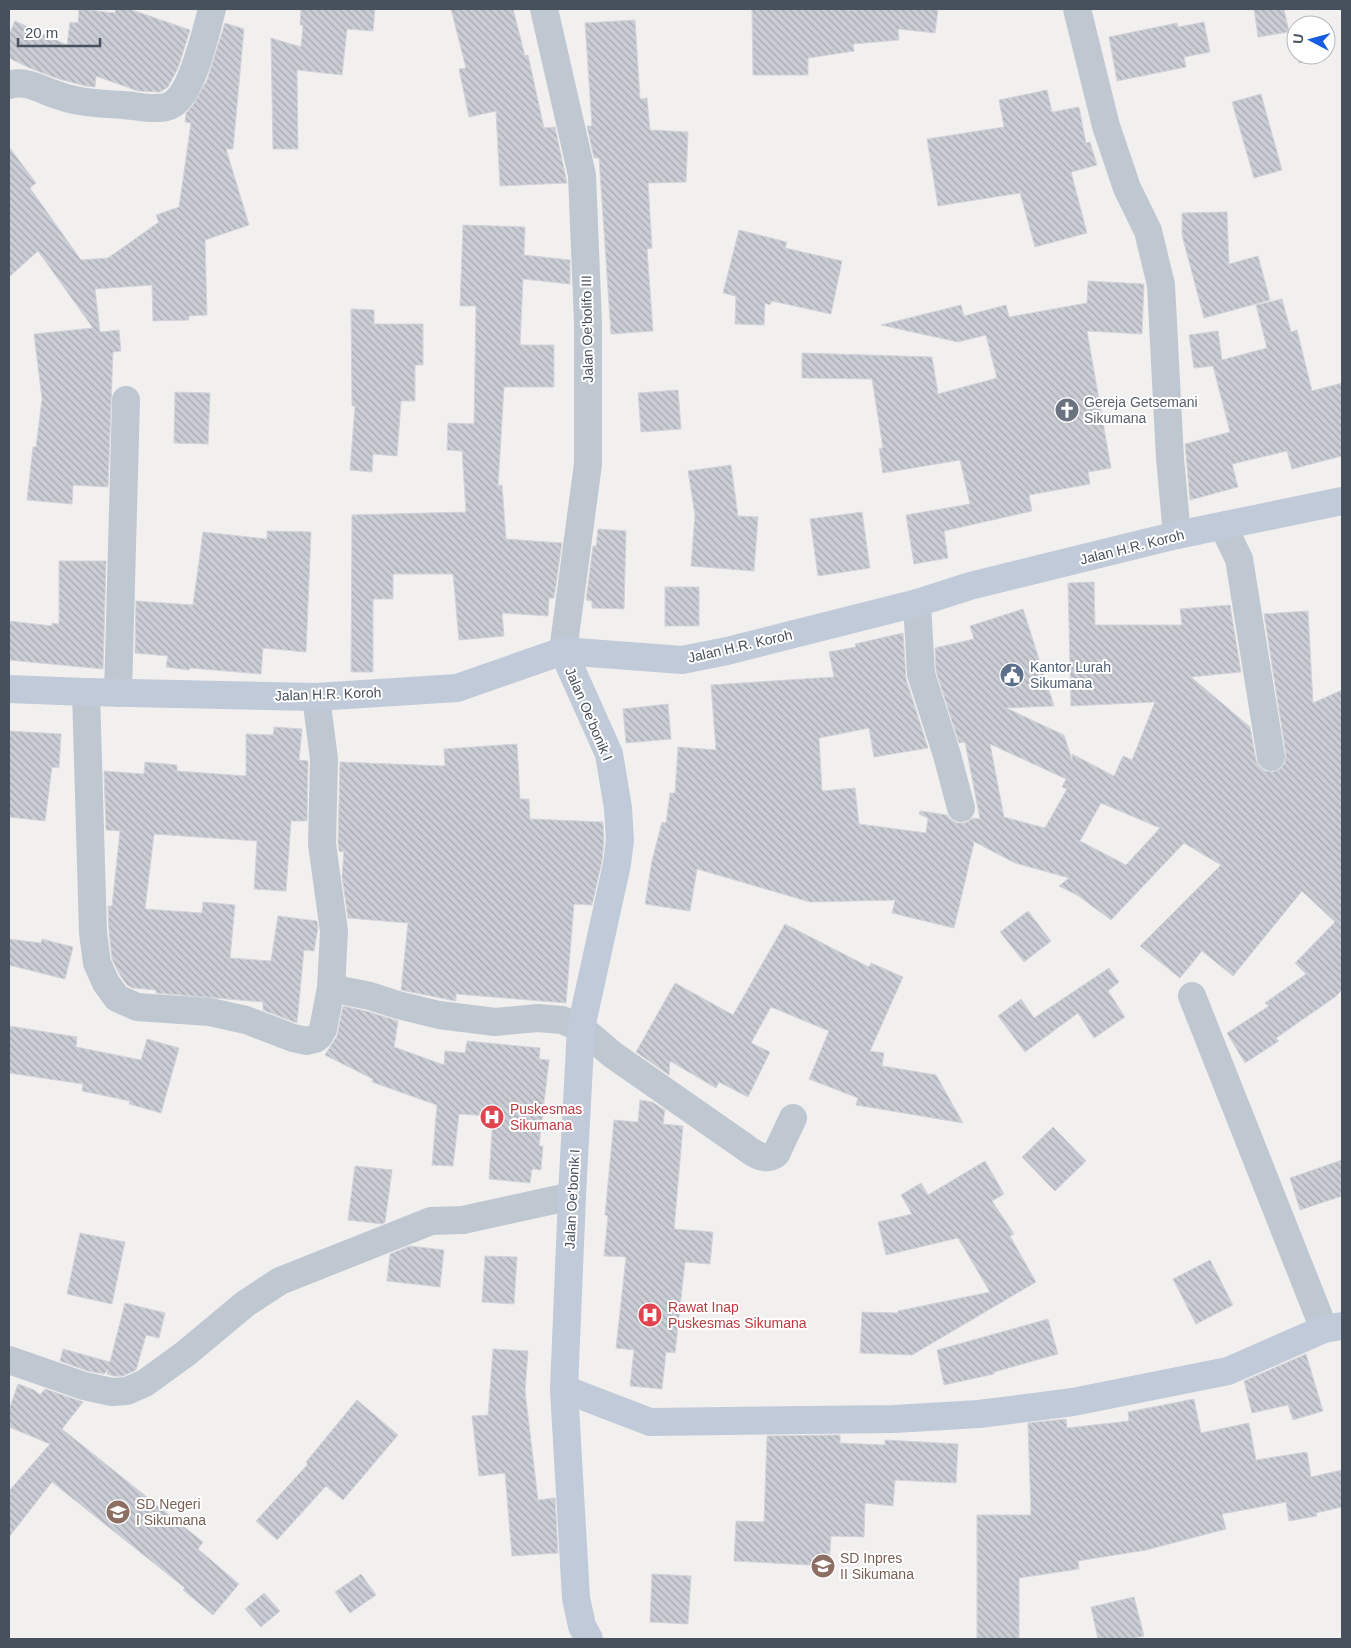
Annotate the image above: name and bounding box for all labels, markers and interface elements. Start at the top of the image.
scale bar [18,15,100,47]
north arrow [1286,15,1336,65]
text: 20 m [25,24,58,41]
text: U [1290,33,1307,45]
street label: Jalan Oe'bolifo III [578,275,596,383]
place label: Gereja Getsemani Sikumana [1084,394,1198,426]
church icon: Gereja Getsemani Sikumana [1054,397,1080,423]
street label: Jalan H.R. Koroh [1078,526,1186,568]
street label: Jalan H.R. Koroh [686,626,794,666]
place label: Kantor Lurah Sikumana [1030,659,1111,691]
public building icon: Kantor Lurah Sikumana [999,662,1025,688]
street label: Jalan Oe'bonik I [562,665,616,763]
street label: Jalan H.R. Koroh [274,684,382,704]
place label: Puskesmas Sikumana [510,1101,582,1133]
hospital icon: Puskesmas Sikumana [479,1104,505,1130]
street label: Jalan Oe'bonik I [561,1149,583,1249]
place label: Rawat Inap Puskesmas Sikumana [668,1299,807,1331]
hospital icon: Rawat Inap Puskesmas Sikumana [637,1302,663,1328]
place label: SD Negeri I Sikumana [136,1496,206,1528]
school or university icon: SD Negeri I Sikumana [105,1499,131,1525]
place label: SD Inpres II Sikumana [840,1550,914,1582]
school or university icon: SD Inpres II Sikumana [810,1553,836,1579]

